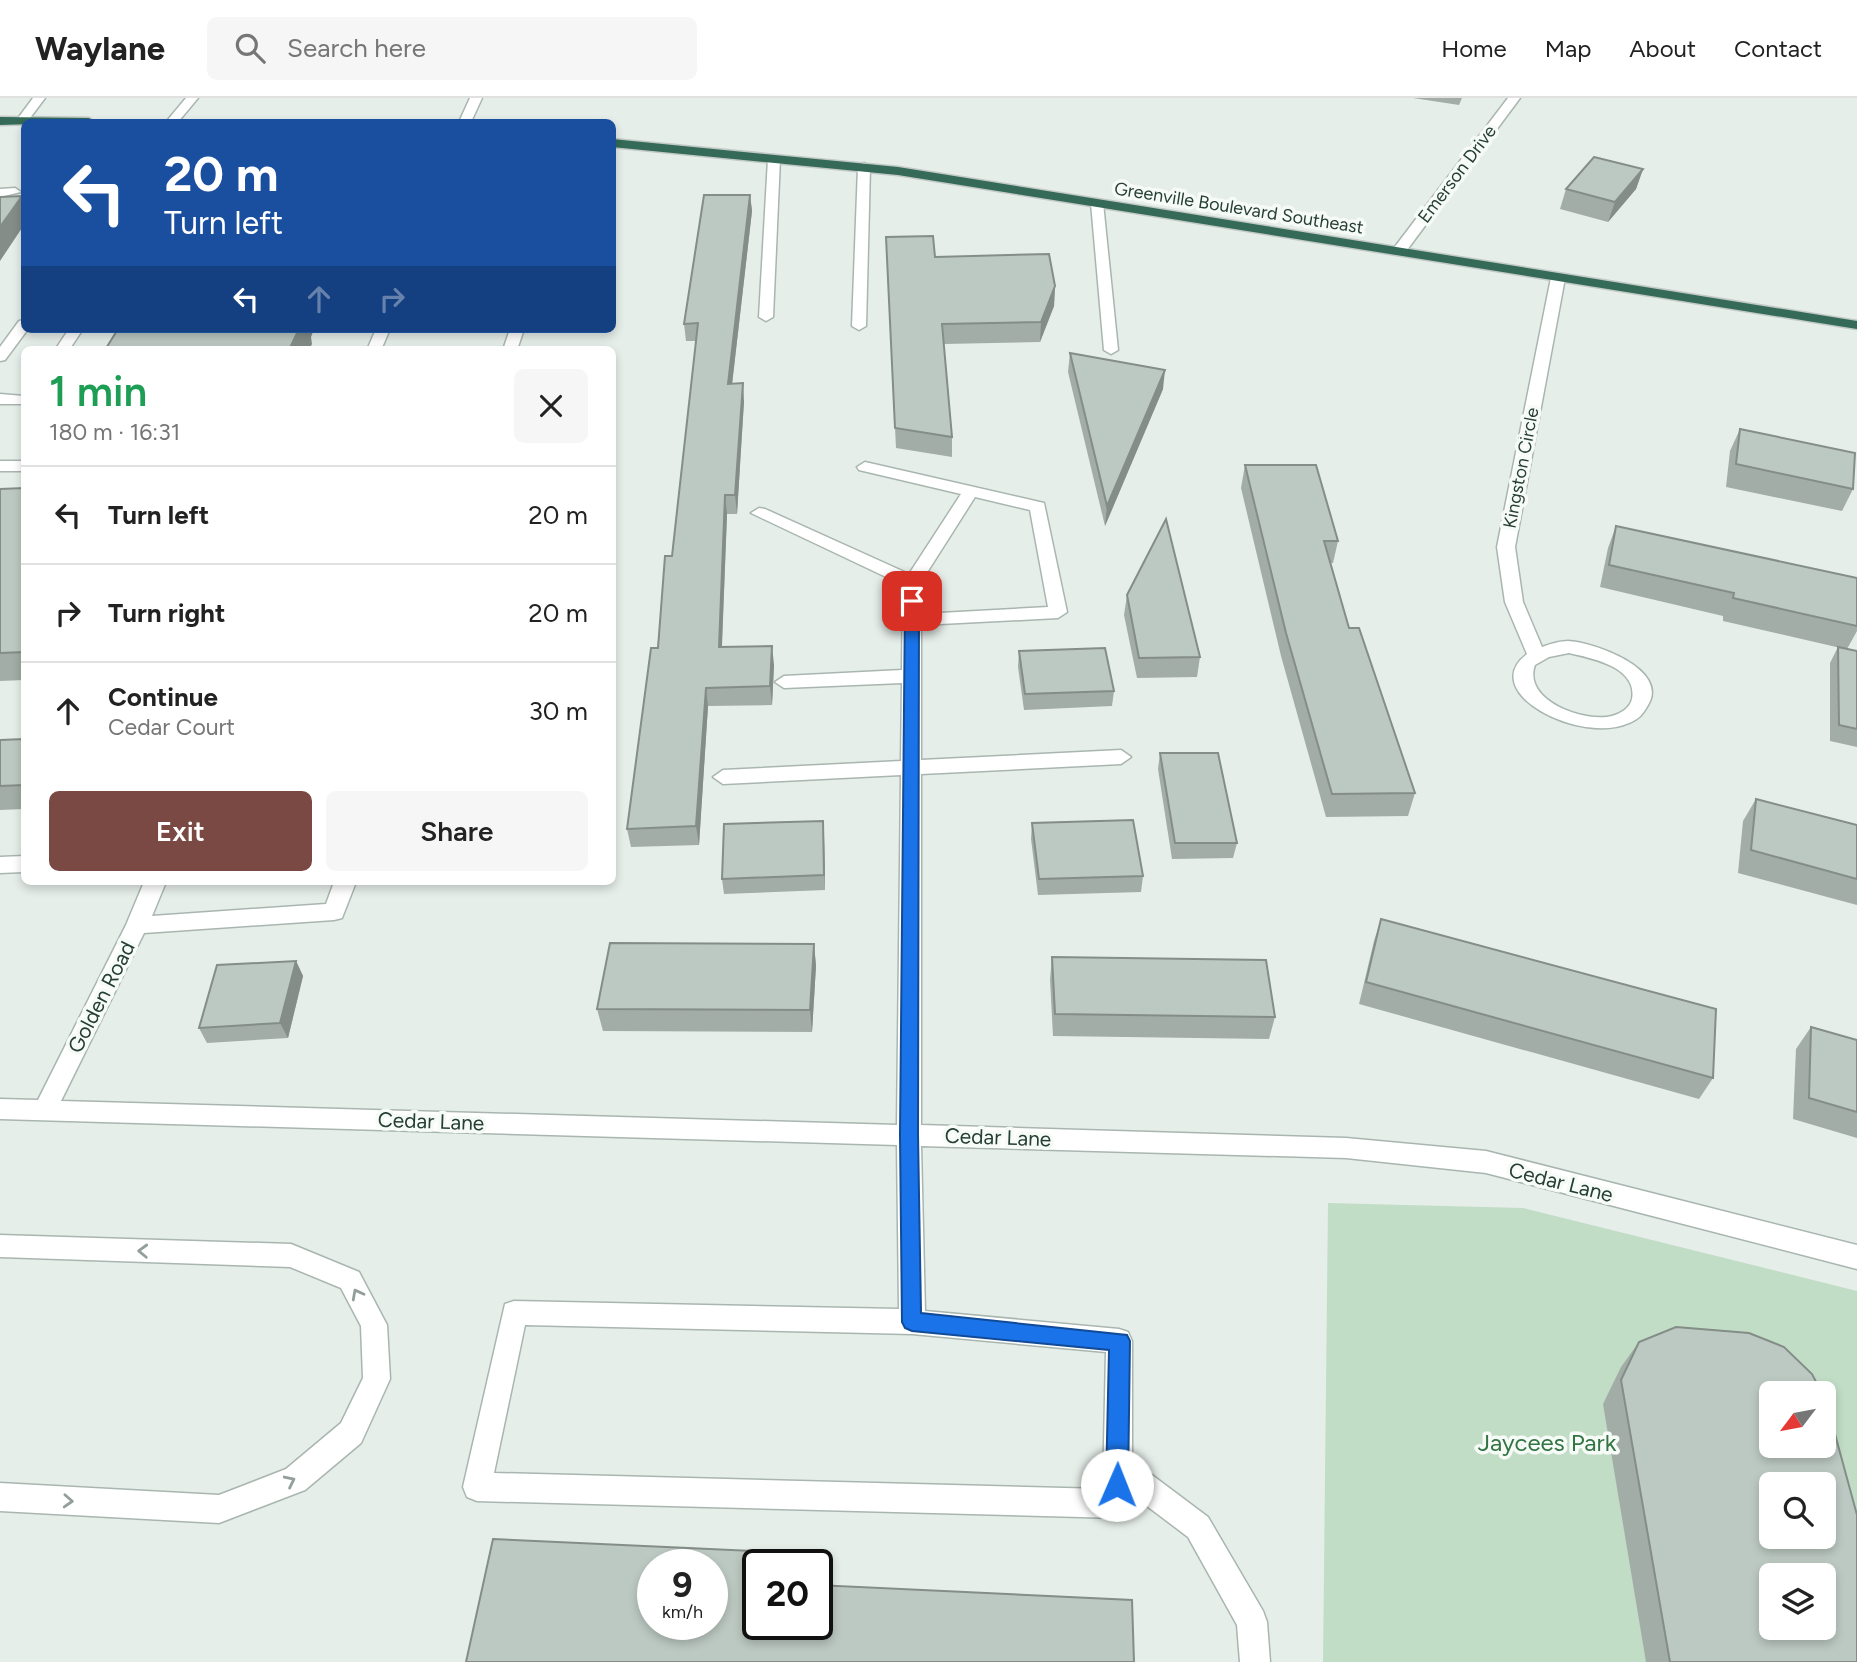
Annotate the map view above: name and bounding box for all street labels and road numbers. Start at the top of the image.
street label: Emerson Drive [1413,121,1501,227]
street label: Greenville Boulevard Southeast [1113,177,1365,239]
street label: Kingston Circle [1499,406,1544,530]
street label: Golden Road [62,937,140,1057]
street label: Cedar Lane [377,1107,485,1135]
street label: Cedar Lane [944,1123,1052,1151]
street label: Cedar Lane [1506,1157,1616,1207]

